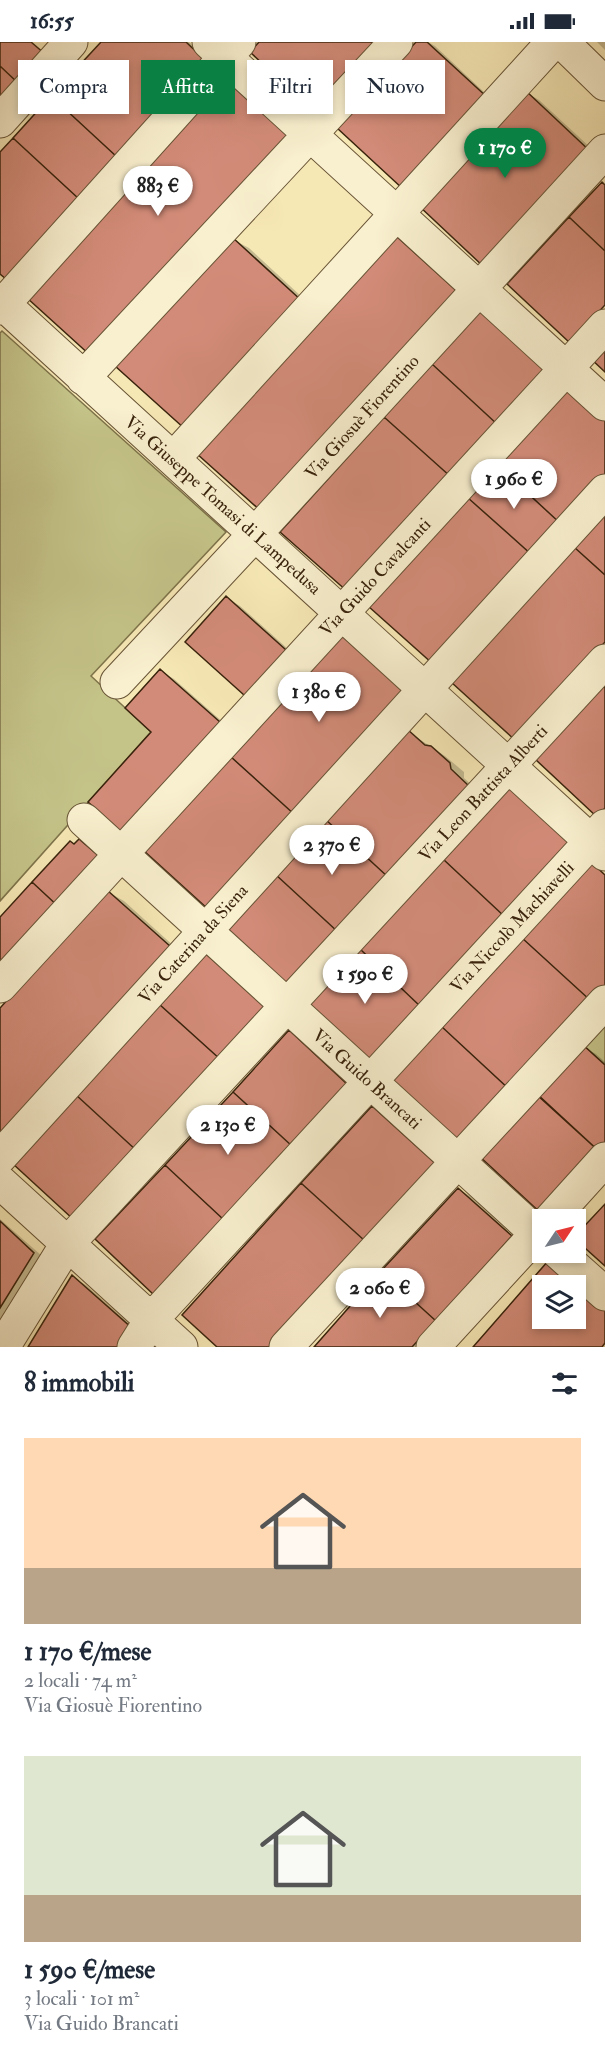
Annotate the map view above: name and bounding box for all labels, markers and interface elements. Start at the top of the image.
text: 16:55 [30,7,74,35]
chip: Compra [18,60,129,114]
chip: Affitta [141,60,235,114]
chip: Filtri [247,60,333,114]
chip: Nuovo [345,60,445,114]
pin: 1 170 € [450,128,560,179]
text: 1 170 € [478,135,532,160]
pin: 883 € [116,166,200,217]
text: 883 € [137,173,179,198]
street label: Via Giosuè Fiorentino [300,350,425,485]
street label: Via Giuseppe Tomasi di Lampedusa [119,411,326,600]
pin: 1 960 € [459,459,569,510]
text: 1 960 € [485,466,543,491]
street label: Via Guido Cavalcanti [315,513,436,641]
pin: 1 380 € [264,672,374,723]
text: 1 380 € [292,679,346,704]
street label: Via Leon Battista Alberti [414,720,553,867]
pin: 2 370 € [277,825,387,876]
text: 2 370 € [303,832,361,857]
street label: Via Niccolò Machiavelli [445,857,579,998]
street label: Via Caterina da Siena [134,879,254,1009]
pin: 1 590 € [310,954,420,1005]
text: 1 590 € [337,961,393,986]
street label: Via Guido Brancati [307,1024,426,1135]
pin: 2 130 € [173,1105,283,1156]
text: 2 130 € [200,1112,256,1137]
north arrow [532,1209,586,1263]
map controls [532,1209,586,1329]
pin: 2 060 € [325,1268,435,1319]
text: 2 060 € [350,1275,410,1300]
button: layers [532,1275,586,1329]
text: 8 immobili [24,1367,135,1399]
icon: filters [548,1367,581,1400]
icon: home [249,1477,357,1585]
text: 1 170 €/mese [24,1636,151,1668]
text: 2 locali · 74 m² [24,1668,137,1693]
text: Via Giosuè Fiorentino [24,1693,202,1718]
icon: home [249,1795,357,1903]
text: 1 590 €/mese [24,1954,155,1986]
text: 3 locali · 101 m² [24,1986,139,2011]
text: Via Guido Brancati [24,2011,179,2036]

